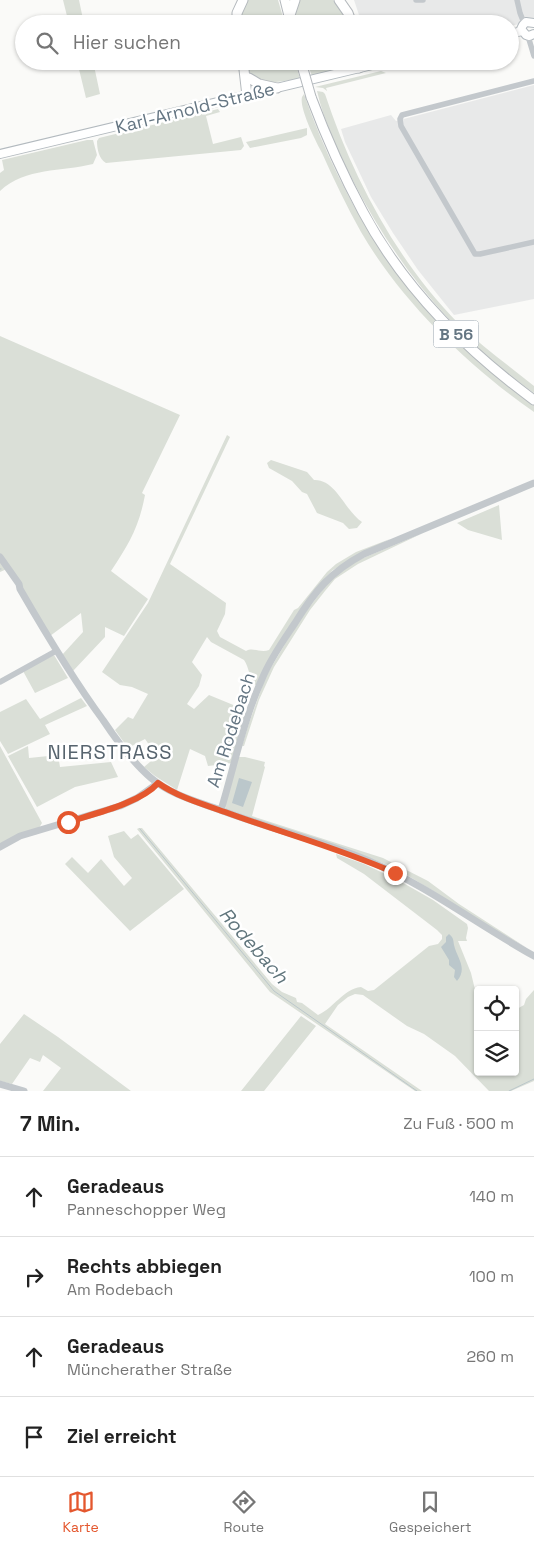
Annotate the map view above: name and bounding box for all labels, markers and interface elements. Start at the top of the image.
search box [15,15,519,70]
icon: search [33,29,61,57]
text: Hier suchen [73,30,181,55]
street label: Karl-Arnold-Straße [113,77,277,138]
road number: B 56 [434,320,478,348]
street label: Am Rodebach [201,669,260,790]
district label: NIERSTRASS [47,739,173,765]
route start [57,811,80,834]
route end [384,862,407,885]
water label: Rodebach [214,902,294,989]
map controls [474,986,519,1076]
button: locate [474,986,519,1031]
button: layers [474,1031,519,1076]
text: 7 Min. [20,1110,80,1137]
text: Zu Fuß · 500 m [403,1113,514,1134]
text: Geradeaus [67,1174,164,1199]
icon: ahead [20,1183,48,1211]
text: 140 m [469,1186,514,1207]
text: Panneschopper Weg [67,1199,226,1220]
text: Rechts abbiegen [67,1254,222,1279]
icon: right [20,1263,48,1291]
text: 100 m [469,1266,514,1287]
text: Am Rodebach [67,1279,173,1300]
text: Geradeaus [67,1334,164,1359]
icon: ahead [20,1343,48,1371]
text: 260 m [466,1346,514,1367]
text: Müncherather Straße [67,1359,232,1380]
icon: arrive [20,1423,48,1451]
text: Ziel erreicht [67,1424,177,1449]
tab: Karte [62,1488,99,1536]
tab: Route [224,1488,264,1536]
tab: Gespeichert [389,1488,472,1536]

